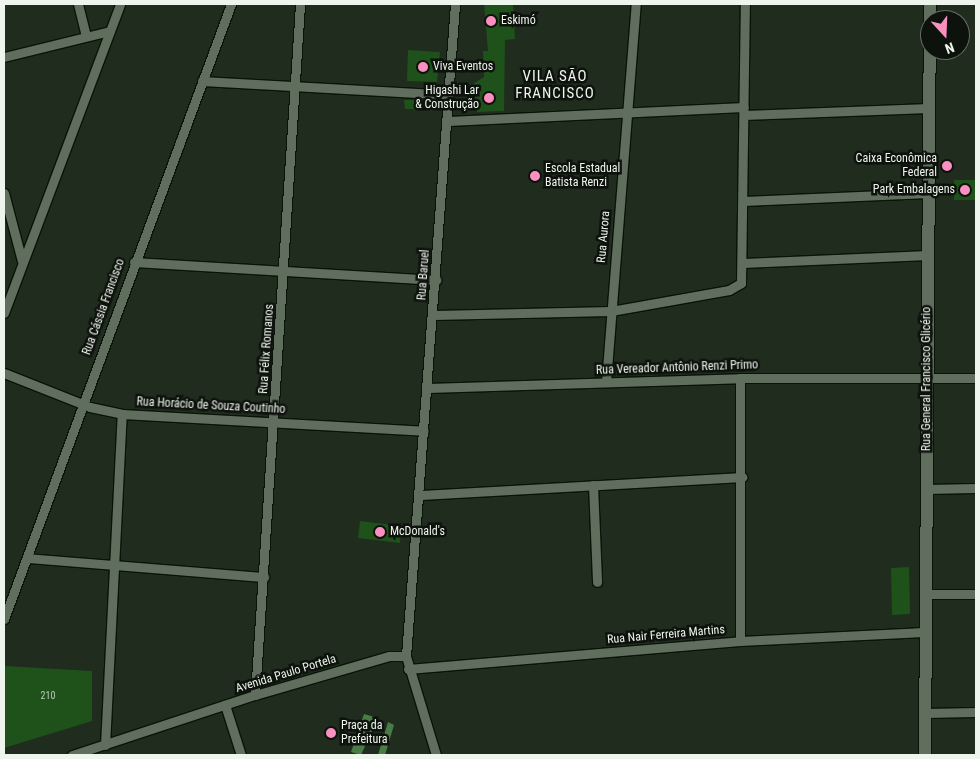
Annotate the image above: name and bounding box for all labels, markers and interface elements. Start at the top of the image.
north arrow [920,10,970,60]
place label: Eskimó [501,14,536,28]
marker: Eskimó [485,15,497,27]
text: N [943,39,957,57]
place label: Viva Eventos [433,60,493,74]
marker: Viva Eventos [417,61,429,73]
district label: VILA SÃO FRANCISCO [514,67,596,102]
place label: Higashi Lar & Construção [415,84,479,112]
marker: Higashi Lar & Construção [483,92,495,104]
place label: Caixa Econômica Federal [856,152,937,180]
marker: Caixa Econômica Federal [941,160,953,172]
place label: Escola Estadual Batista Renzi [545,162,620,190]
marker: Escola Estadual Batista Renzi [529,170,541,182]
place label: Park Embalagens [873,183,955,197]
marker: Park Embalagens [959,184,971,196]
street label: Rua Aurora [595,210,613,264]
street label: Rua Baruel [415,249,433,301]
street label: Rua Cássia Francisco [80,257,128,357]
street label: Rua Félix Romanos [257,304,277,394]
street label: Rua General Francisco Glicério [920,307,934,451]
street label: Rua Vereador Antônio Renzi Primo [596,358,758,378]
street label: Rua Horácio de Souza Coutinho [136,395,286,417]
place label: McDonald's [390,525,445,539]
marker: McDonald's [374,526,386,538]
street label: Rua Nair Ferreira Martins [607,623,725,647]
street label: Avenida Paulo Portela [234,652,338,696]
house number: 210 [41,690,55,702]
place label: Praça da Prefeitura [341,719,387,747]
marker: Praça da Prefeitura [325,727,337,739]

